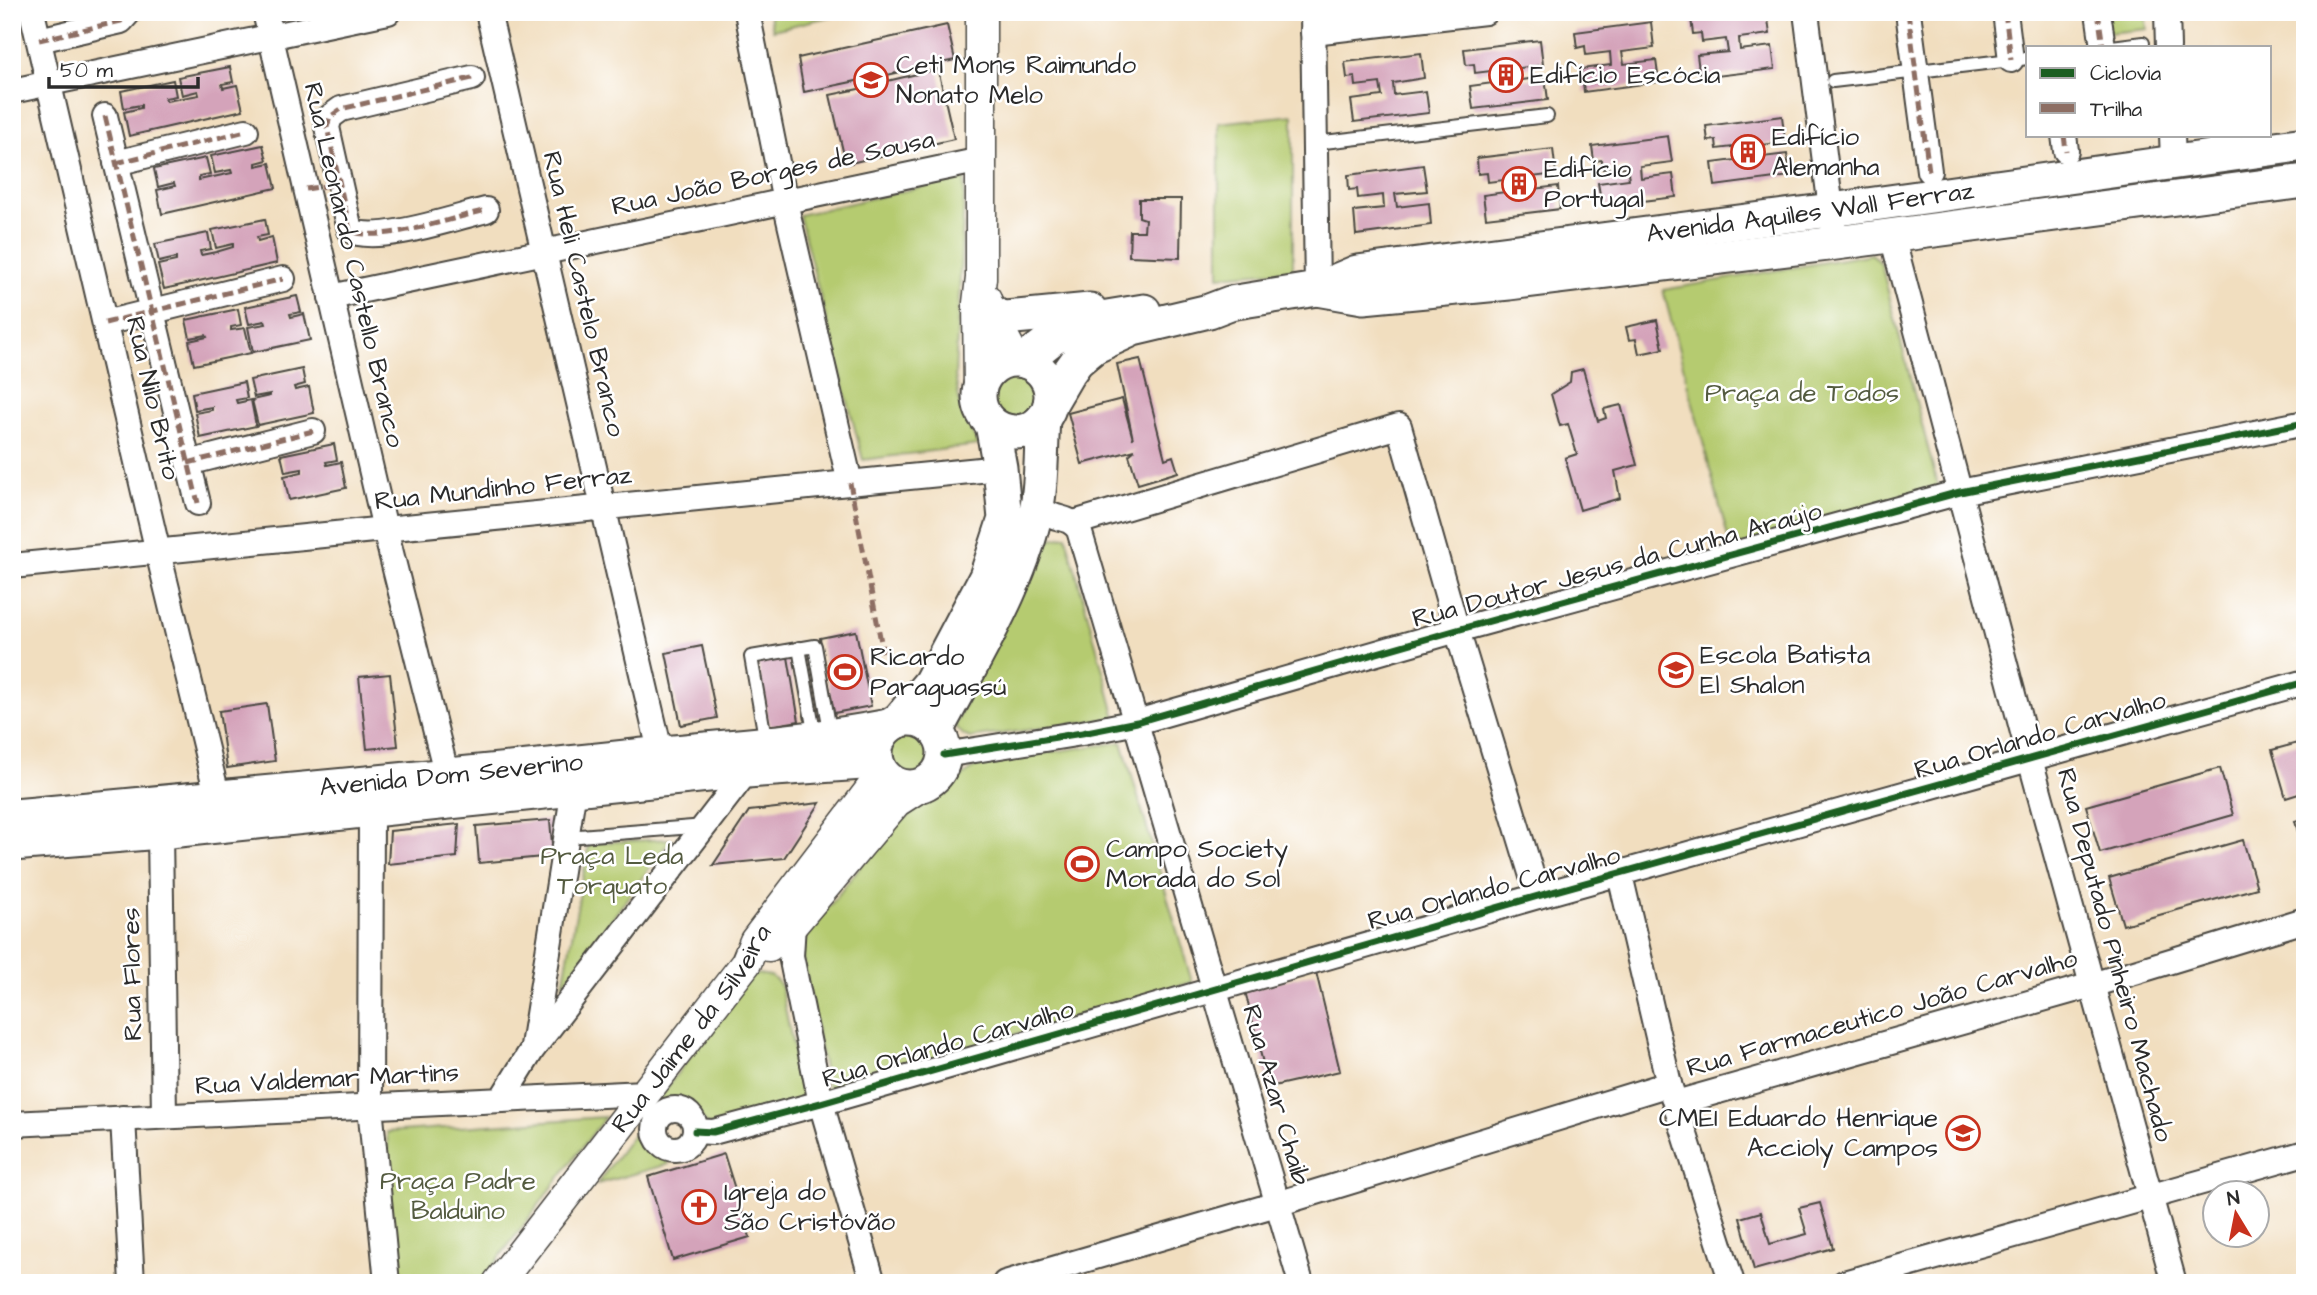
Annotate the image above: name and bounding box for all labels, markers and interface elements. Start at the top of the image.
scale bar [49,46,198,90]
legend [2026,46,2272,136]
place label: Ceti Mons Raimundo Nonato Melo [896,47,1136,113]
text: 50 m [60,56,114,85]
building icon: Edifício Escócia [1487,56,1525,94]
place label: Edifício Escócia [1530,57,1721,93]
text: Ciclovia [2090,59,2162,88]
school or university icon: Ceti Mons Raimundo Nonato Melo [852,61,890,99]
street label: Rua Leonardo Castello Branco [294,79,414,451]
text: Trilha [2090,95,2143,124]
place label: Edifício Alemanha [1772,119,1879,185]
street label: Rua João Borges de Sousa [608,121,938,227]
building icon: Edifício Alemanha [1729,133,1767,171]
street label: Rua Heli Castelo Branco [534,148,634,441]
place label: Edifício Portugal [1544,151,1644,219]
building icon: Edifício Portugal [1500,165,1538,203]
street label: Avenida Aquiles Wall Ferraz [1644,172,1976,252]
street label: Rua Nilo Brito [117,313,189,484]
park label: Praça de Todos [1705,375,1899,411]
street label: Rua Mundinho Ferraz [373,457,633,519]
street label: Rua Doutor Jesus da Cunha Araújo [1408,493,1826,637]
place label: Escola Batista El Shalon [1700,637,1870,703]
place label: Ricardo Paraguassú [870,639,1007,707]
school or university icon: Escola Batista El Shalon [1657,651,1695,689]
sports icon: Ricardo Paraguassú [826,653,864,691]
street label: Rua Orlando Carvalho [1910,682,2170,788]
street label: Avenida Dom Severino [318,744,585,806]
street label: Rua Deputado Pinheiro Machado [2048,764,2182,1146]
place label: Campo Society Morada do Sol [1106,831,1288,897]
street label: Rua Orlando Carvalho [1364,837,1625,939]
park label: Praça Leda Torquato [541,838,683,904]
sports icon: Campo Society Morada do Sol [1063,845,1101,883]
street label: Rua Flores [113,907,151,1041]
street label: Rua Jaime da Silveira [603,916,780,1141]
street label: Rua Farmaceutico João Carvalho [1682,940,2082,1086]
street label: Rua Orlando Carvalho [818,991,1078,1097]
street label: Rua Azar Chaib [1233,1001,1319,1190]
street label: Rua Valdemar Martins [194,1054,460,1104]
place label: CMEI Eduardo Henrique Accioly Campos [1659,1100,1938,1168]
school or university icon: CMEI Eduardo Henrique Accioly Campos [1944,1114,1982,1152]
park label: Praça Padre Balduino [380,1163,536,1229]
place label: Igreja do São Cristóvão [724,1174,896,1240]
north arrow [2202,1180,2272,1250]
text: N [2225,1184,2242,1213]
church icon: Igreja do São Cristóvão [680,1188,718,1226]

